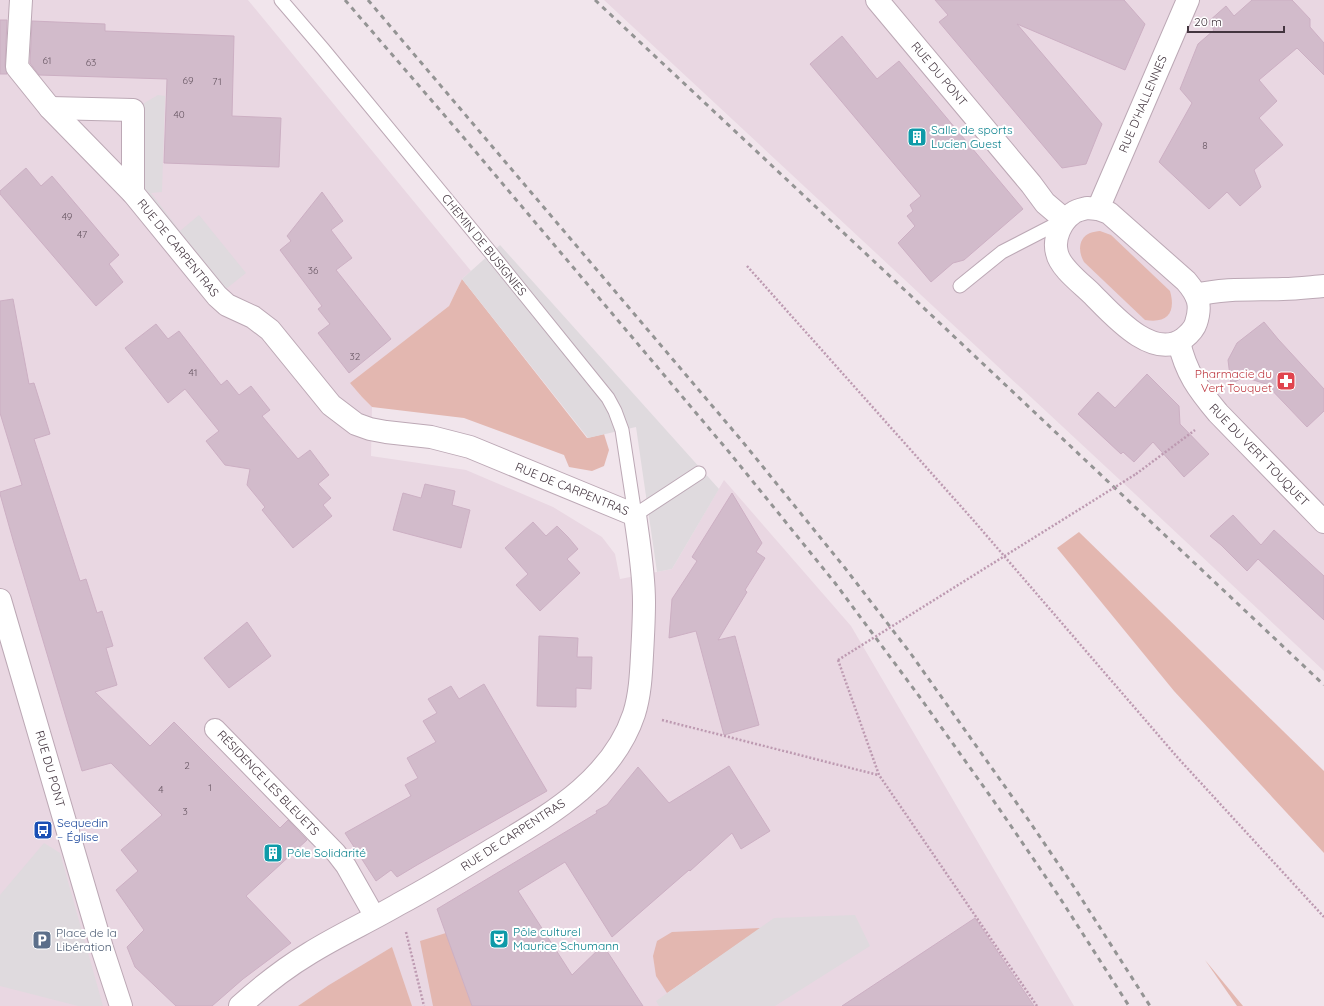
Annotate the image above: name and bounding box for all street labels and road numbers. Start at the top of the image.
street label: RUE DU PONT [908,38,971,109]
street label: RUE D'HALLENNES [1115,52,1170,155]
street label: CHEMIN DE BUSIGNIES [439,191,530,299]
street label: RUE DE CARPENTRAS [134,196,223,300]
street label: RUE DU VERT TOUQUET [1206,400,1312,509]
street label: RUE DE CARPENTRAS [513,459,632,518]
street label: RÉSIDENCE LES BLEUETS [214,727,323,839]
street label: RUE DU PONT [32,729,69,809]
street label: RUE DE CARPENTRAS [458,795,568,874]

